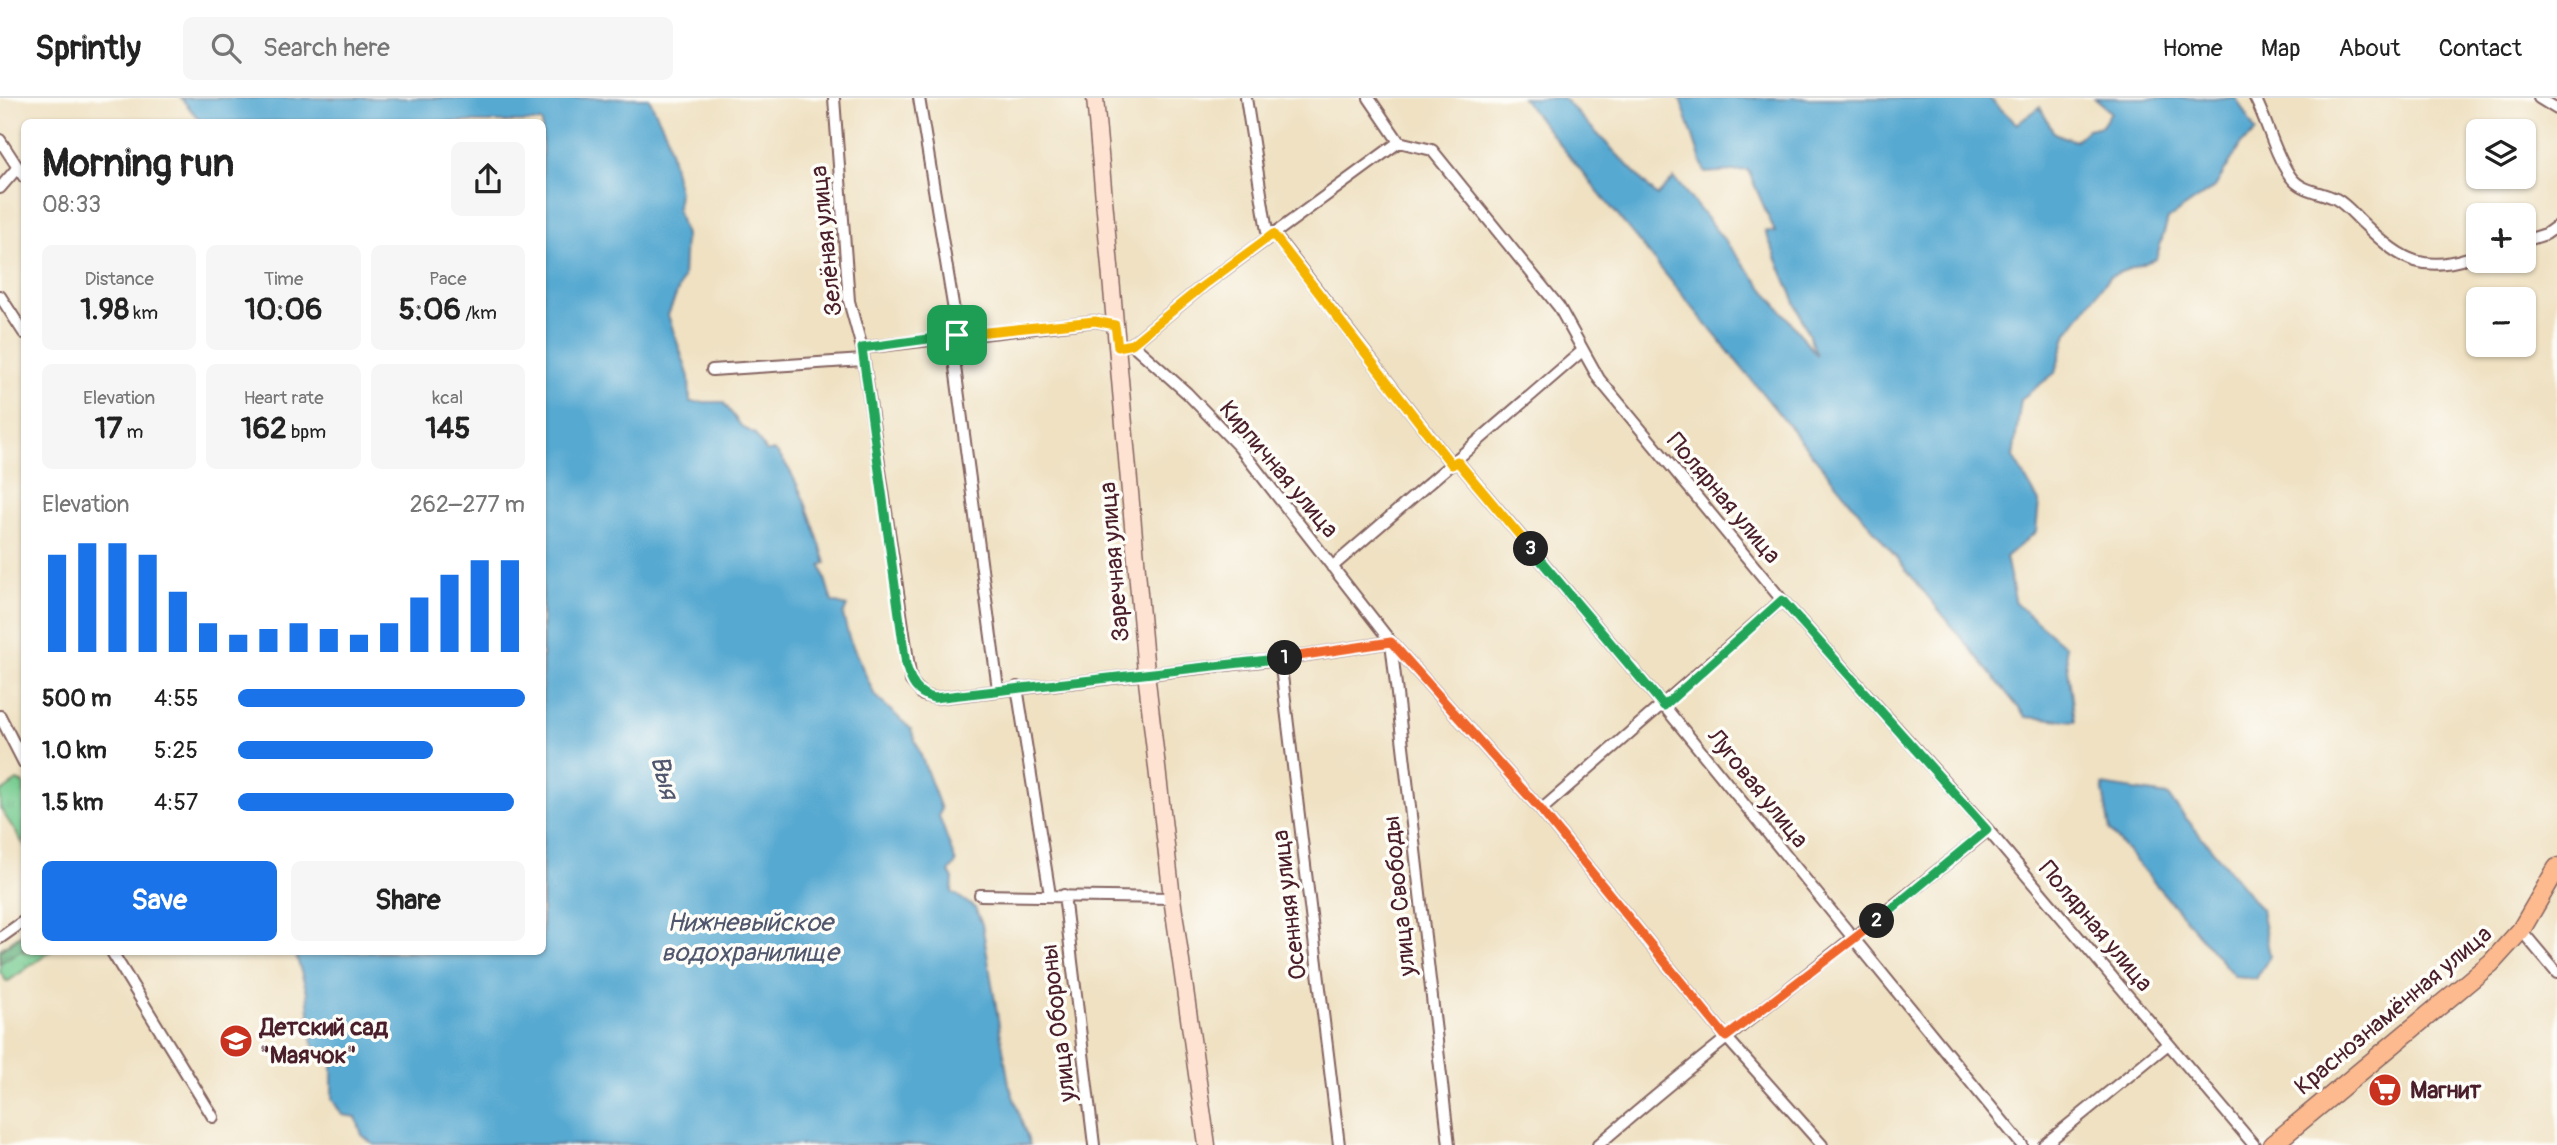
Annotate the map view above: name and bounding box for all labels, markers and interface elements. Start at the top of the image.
search box [183,17,673,80]
text: Sprintly [35,28,141,69]
icon: search [207,29,245,67]
text: Search here [263,32,390,64]
text: Home [2162,34,2223,63]
text: Map [2261,34,2301,63]
text: About [2339,34,2401,63]
text: Contact [2439,34,2522,63]
map controls [2466,119,2536,357]
button: layers [2466,119,2536,189]
text: Morning run [42,140,234,188]
button: share [451,142,525,216]
street label: Зелёная улица [804,164,849,318]
text: 08:33 [42,190,101,219]
button: + [2466,203,2536,273]
text: Distance [84,267,154,291]
text: Time [264,267,303,291]
text: Pace [429,267,467,291]
button: − [2466,287,2536,357]
text: 1.98 [80,291,129,328]
text: 10:06 [244,291,323,328]
text: 5:06 [399,291,461,328]
text: km [129,301,158,325]
text: /km [461,301,497,325]
pin [927,305,987,365]
icon: arrive [938,316,976,354]
text: Elevation [83,386,155,410]
text: Heart rate [243,386,324,410]
text: kcal [432,386,463,410]
street label: Кирпичная улица [1213,395,1344,544]
text: 17 [95,410,122,447]
text: 162 [241,410,287,447]
text: 145 [425,410,471,447]
text: m [122,420,143,444]
text: bpm [287,420,326,444]
street label: Полярная улица [1660,427,1787,570]
street label: Заречная улица [1093,481,1136,643]
text: Elevation [42,490,130,519]
text: 262–277 m [410,490,525,519]
pin: 3 [1514,532,1548,566]
text: 3 [1525,536,1536,560]
pin: 1 [1268,640,1302,676]
text: 1 [1281,645,1288,669]
text: 500 m [42,684,111,713]
text: 4:55 [154,684,198,713]
street label: Луговая улица [1700,722,1814,854]
text: 1.0 km [42,736,107,765]
text: 5:25 [154,736,198,765]
water label: Выя [643,752,686,805]
text: 1.5 km [42,788,104,817]
text: 4:57 [154,788,198,817]
street label: улица Свободы [1377,814,1422,979]
street label: Осенняя улица [1266,828,1313,982]
street label: Полярная улица [2032,855,2159,998]
button: Save [42,861,277,941]
button: Share [291,861,525,941]
pin: 2 [1860,904,1895,938]
water label: Нижневыйское водохранилище [661,907,841,969]
text: 2 [1871,908,1882,932]
street label: Краснознамённая улица [2289,920,2498,1101]
street label: улица Обороны [1034,943,1083,1104]
place label: Детский сад "Маячок" [258,1013,389,1070]
school or university icon: Детский сад "Маячок" [217,1022,255,1060]
supermarket icon: Магнит [2366,1071,2404,1109]
place label: Магнит [2410,1076,2482,1105]

